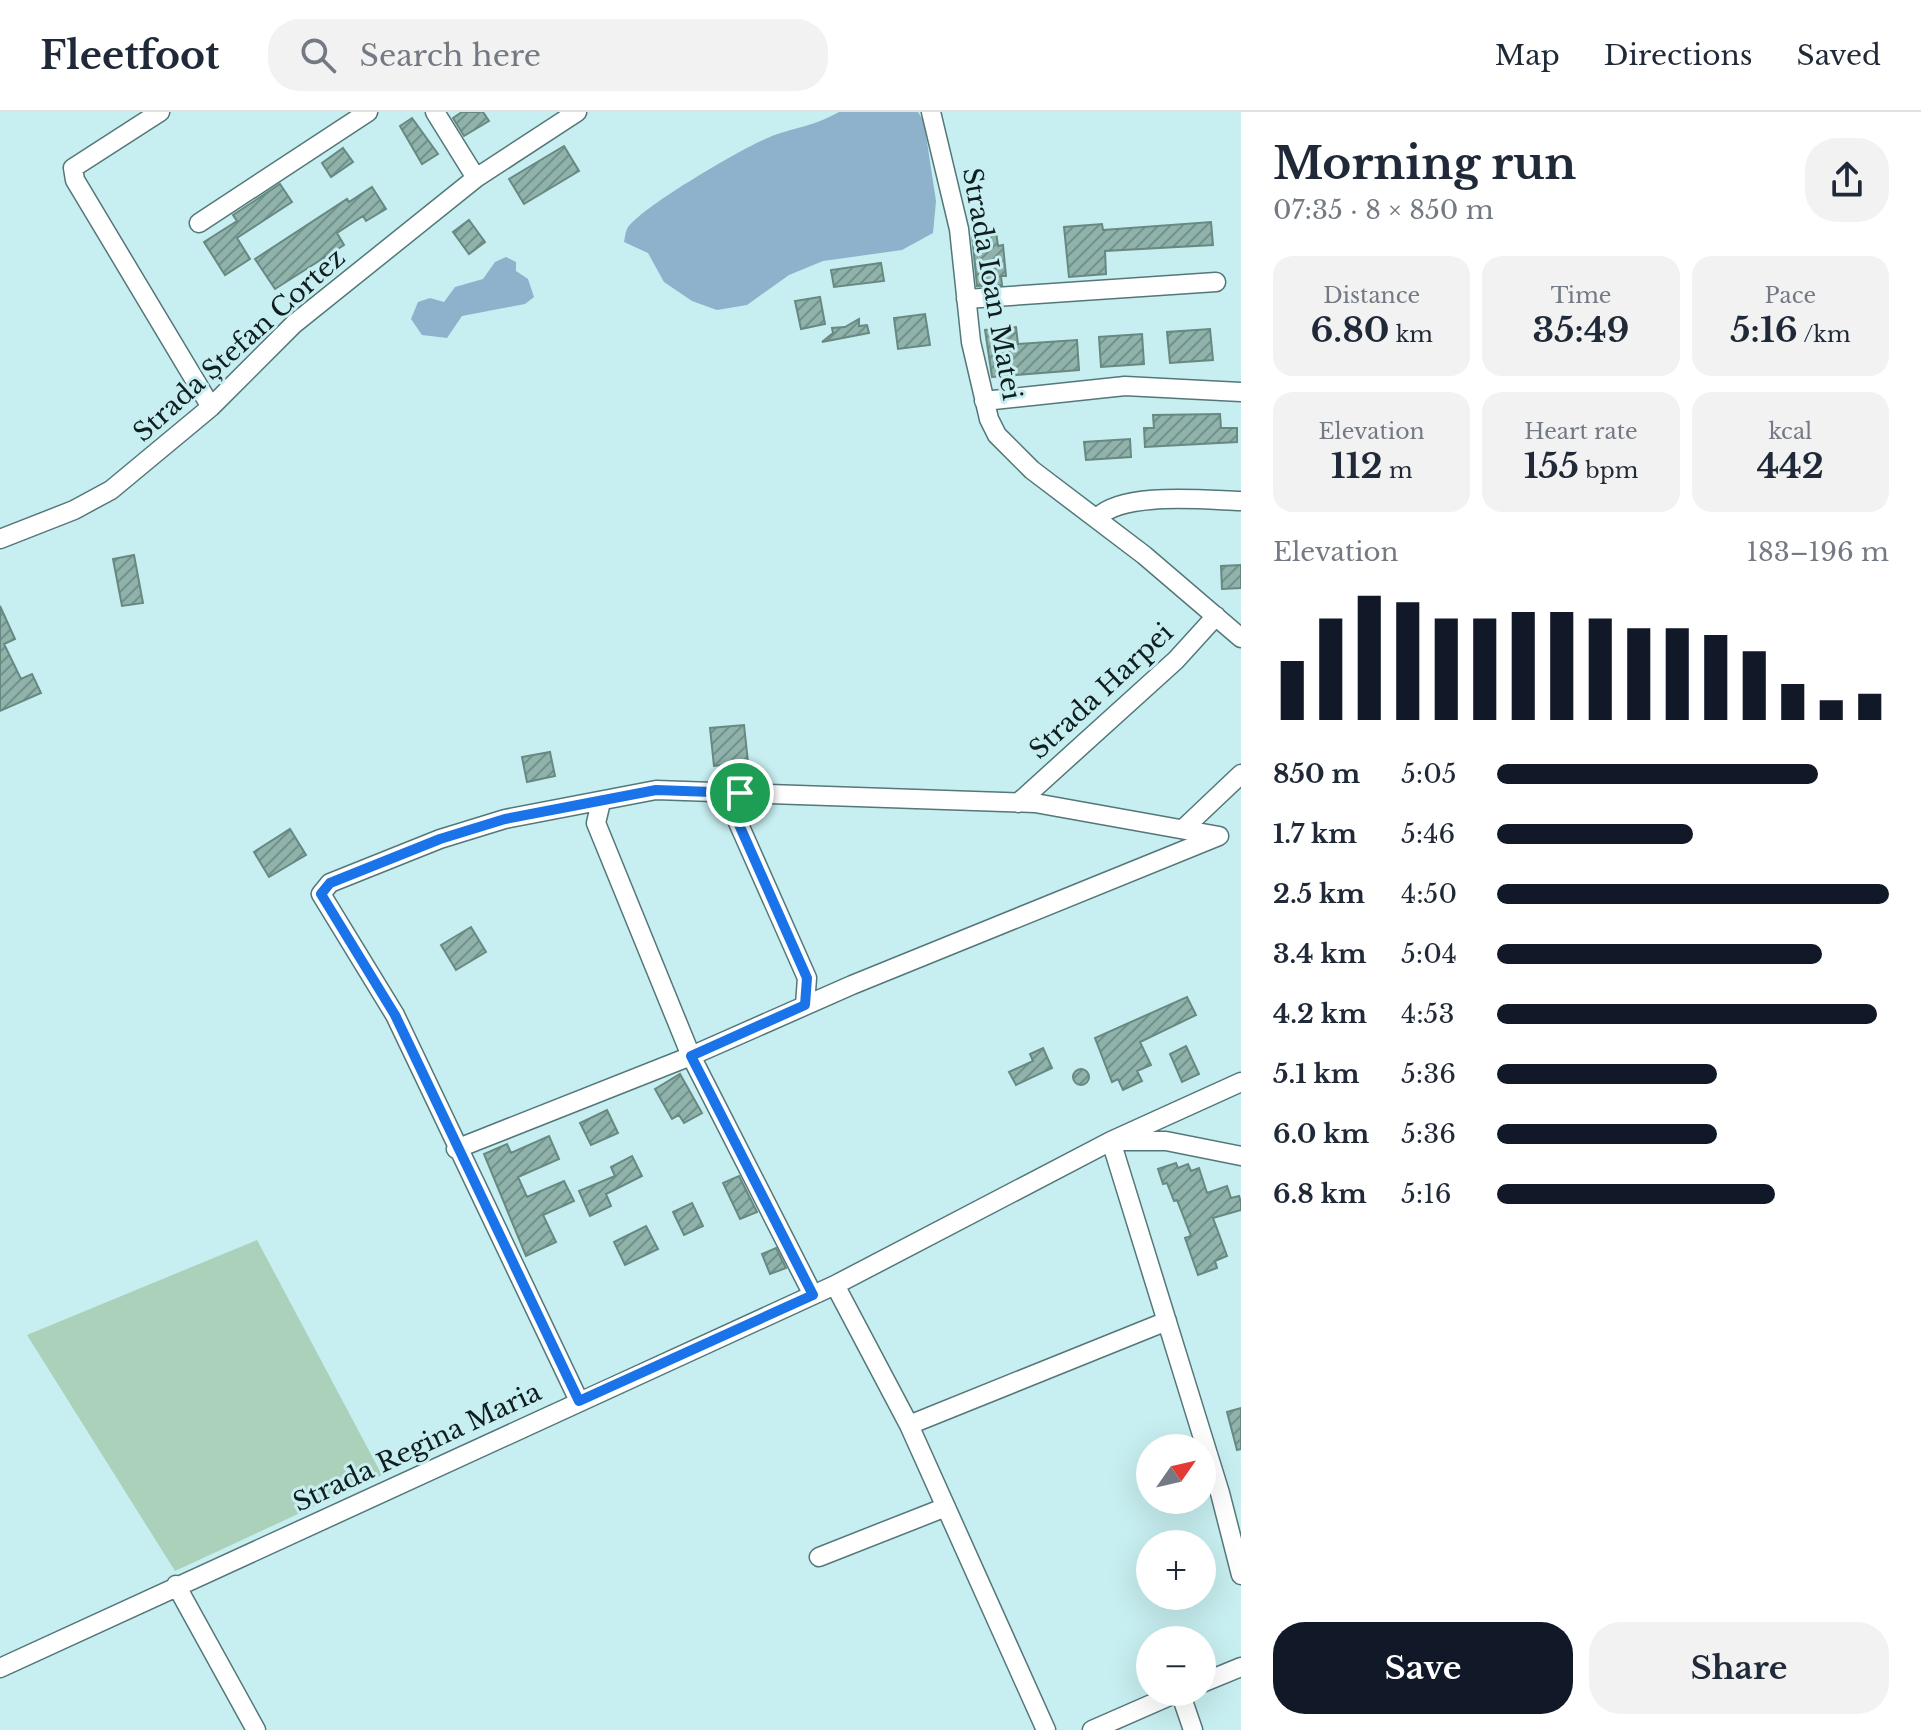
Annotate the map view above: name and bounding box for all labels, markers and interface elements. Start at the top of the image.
search box [268,19,828,91]
text: Fleetfoot [40,32,220,79]
icon: search [296,33,340,77]
text: Search here [360,37,541,74]
text: Map [1495,38,1560,73]
text: Directions [1604,38,1753,73]
text: Saved [1797,38,1881,73]
text: Morning run [1273,136,1576,191]
button: share [1805,138,1889,222]
street label: Strada Ioan Matei [956,165,1028,403]
text: 07:35 · 8 × 850 m [1273,194,1494,226]
street label: Strada Ștefan Cortez [127,242,351,448]
text: Distance [1323,282,1420,309]
text: Time [1551,282,1611,309]
text: Pace [1765,282,1816,309]
text: 6.80 [1310,309,1389,351]
text: 35:49 [1532,309,1630,351]
text: 5:16 [1730,309,1798,351]
text: km [1389,321,1433,348]
text: /km [1798,321,1851,348]
text: Elevation [1319,418,1425,445]
text: Heart rate [1524,418,1638,445]
text: kcal [1768,418,1812,445]
text: 112 [1331,445,1383,487]
text: 155 [1524,445,1579,487]
text: 442 [1757,445,1824,487]
text: m [1383,457,1413,484]
text: bpm [1579,457,1638,484]
text: Elevation [1273,536,1399,568]
text: 183–196 m [1746,536,1889,568]
street label: Strada Harpei [1023,616,1180,766]
text: 850 m [1273,758,1360,790]
text: 5:05 [1401,758,1457,790]
pin [706,759,774,827]
icon: arrive [718,771,762,815]
text: 1.7 km [1273,818,1357,850]
text: 5:46 [1401,818,1455,850]
text: 2.5 km [1273,878,1365,910]
text: 4:50 [1401,878,1457,910]
text: 3.4 km [1273,938,1367,970]
text: 5:04 [1401,938,1457,970]
text: 4.2 km [1273,998,1367,1030]
text: 4:53 [1401,998,1454,1030]
text: 5.1 km [1273,1058,1360,1090]
text: 5:36 [1401,1058,1456,1090]
text: 6.0 km [1273,1118,1369,1150]
text: 5:36 [1401,1118,1456,1150]
text: 6.8 km [1273,1178,1367,1210]
text: 5:16 [1401,1178,1452,1210]
street label: Strada Regina Maria [288,1375,547,1519]
north arrow [1136,1434,1216,1514]
map controls [1136,1434,1216,1706]
button: + [1136,1530,1216,1610]
button: Save [1273,1622,1573,1714]
button: Share [1589,1622,1889,1714]
button: − [1136,1626,1216,1706]

